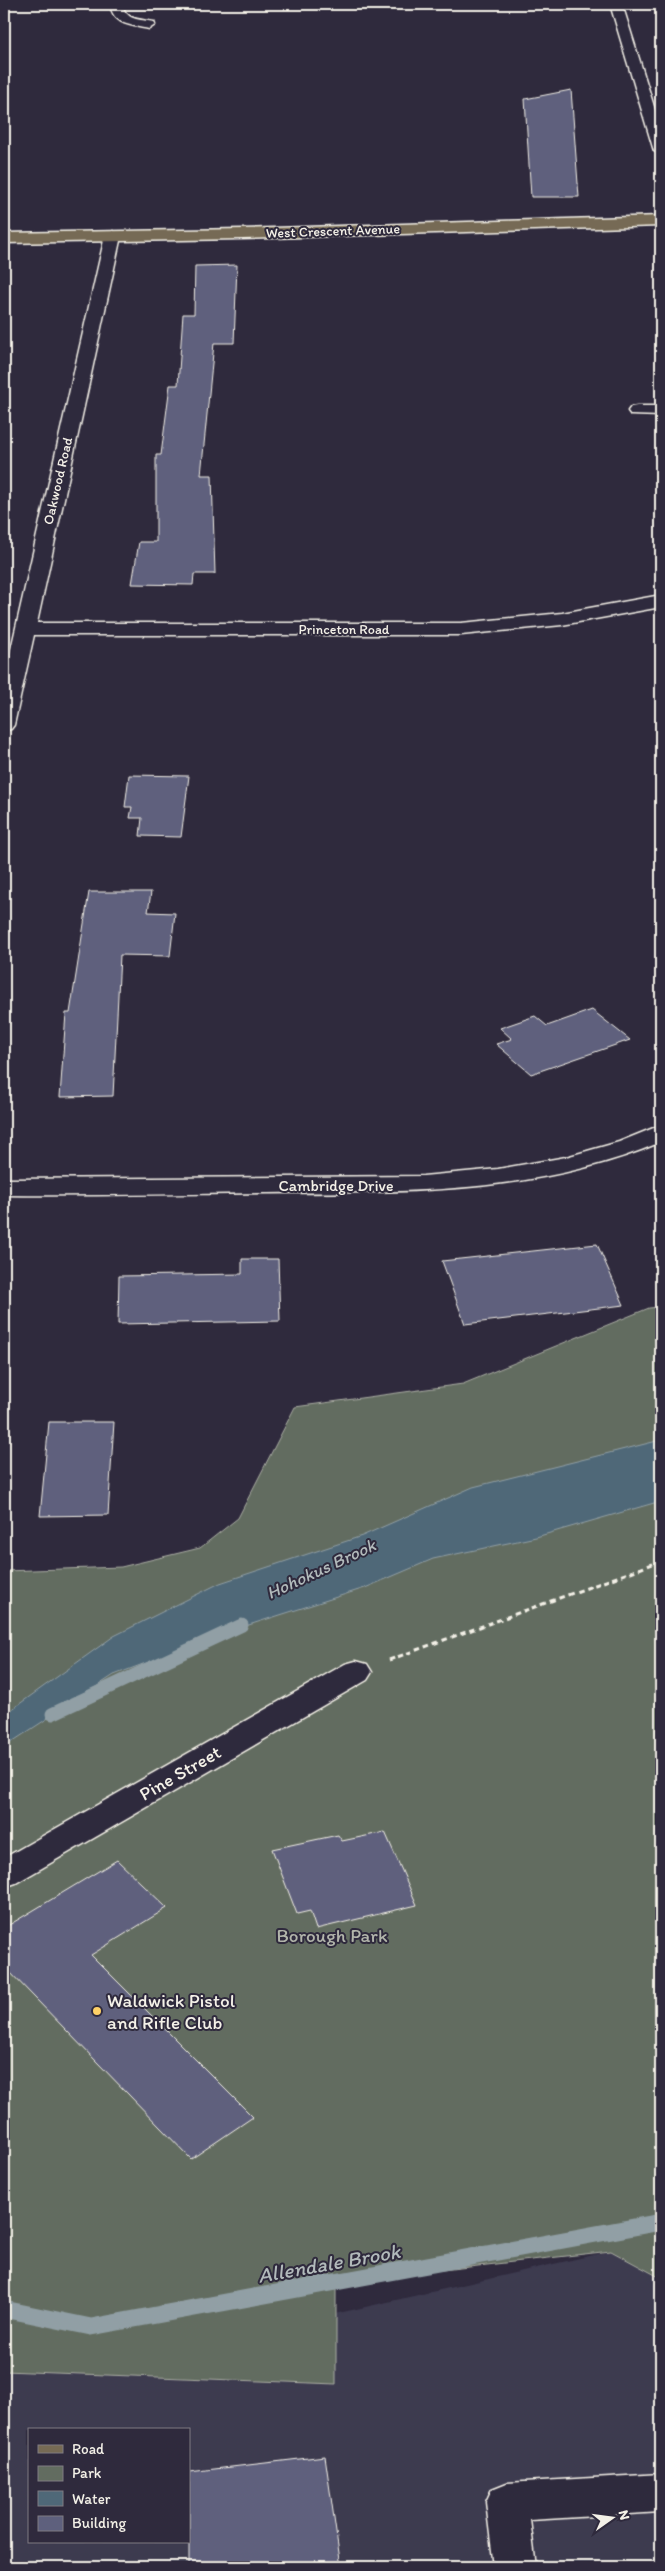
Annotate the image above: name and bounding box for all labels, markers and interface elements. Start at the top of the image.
street label: West Crescent Avenue [266,220,401,242]
street label: Oakwood Road [40,435,76,526]
street label: Princeton Road [299,621,390,638]
street label: Cambridge Drive [278,1176,394,1195]
water label: Hohokus Brook [263,1533,381,1604]
street label: Pine Street [135,1740,225,1806]
park label: Borough Park [276,1924,388,1947]
place label: Waldwick Pistol and Rifle Club [107,1989,236,2034]
marker: Waldwick Pistol and Rifle Club [91,2005,103,2017]
water label: Allendale Brook [256,2238,403,2288]
legend [28,2428,190,2544]
text: Road [72,2440,105,2458]
text: Park [72,2464,102,2482]
text: Water [72,2490,111,2508]
north arrow [588,2494,638,2544]
text: N [615,2508,634,2522]
text: Building [72,2514,126,2532]

